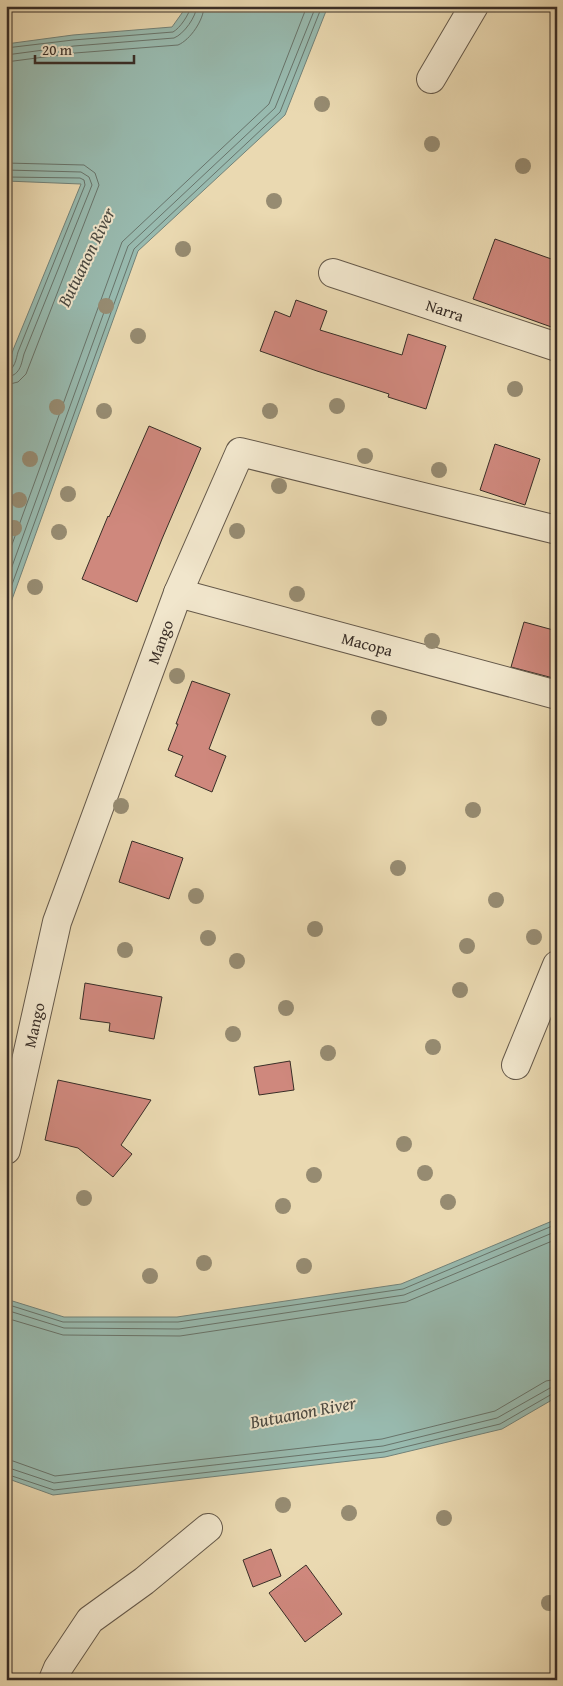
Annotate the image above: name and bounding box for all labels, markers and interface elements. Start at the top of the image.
scale bar [35,32,134,64]
text: 20 m [42,39,73,60]
water label: Butuanon River [50,202,122,312]
street label: Narra [423,293,468,328]
street label: Mango [141,616,179,668]
street label: Macopa [339,626,396,662]
street label: Mango [17,1000,51,1050]
water label: Butuanon River [247,1388,360,1436]

